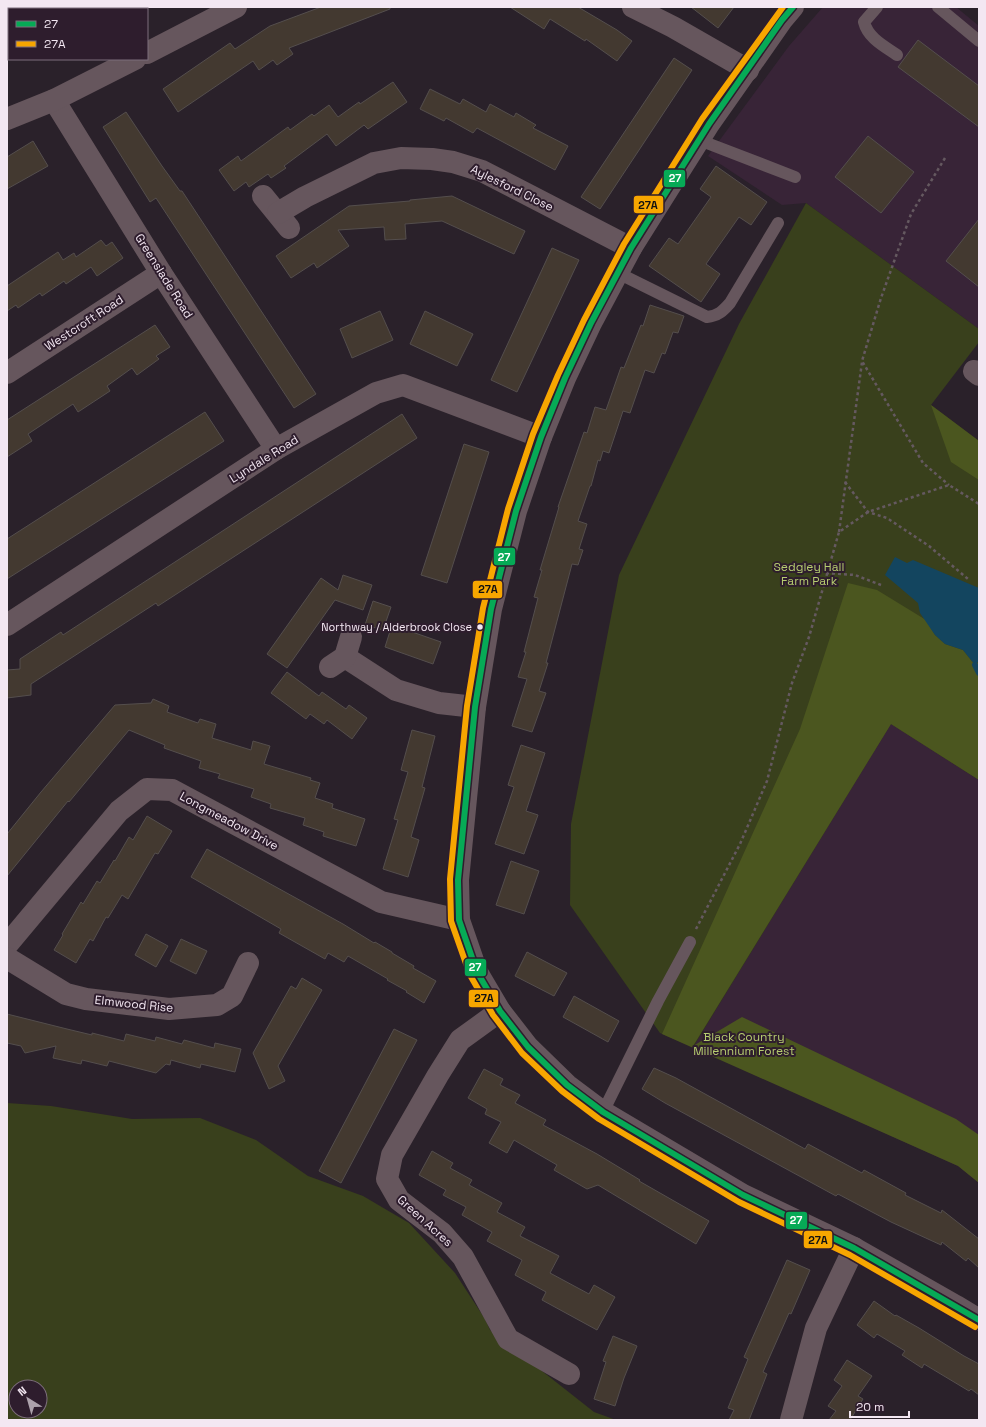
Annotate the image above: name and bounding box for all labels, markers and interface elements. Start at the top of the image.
legend [8,8,148,60]
text: 27 [44,16,58,32]
text: 27A [44,36,66,52]
street label: Aylesford Close [468,161,556,215]
line badge: 27 [663,169,686,188]
text: 27 [669,171,681,185]
line badge: 27A [633,195,664,214]
text: 27A [638,198,658,212]
street label: Greenslade Road [131,231,197,321]
street label: Westcroft Road [42,292,126,354]
street label: Lyndale Road [227,431,301,487]
line badge: 27 [493,547,516,566]
text: 27 [498,550,510,564]
park label: Sedgley Hall Farm Park [773,559,845,589]
line badge: 27A [472,580,503,599]
text: 27A [478,582,498,596]
place label: Northway / Alderbrook Close [321,620,472,634]
marker: Northway / Alderbrook Close [475,622,485,632]
street label: Longmeadow Drive [177,788,281,854]
line badge: 27 [464,958,487,977]
text: 27 [469,960,481,974]
line badge: 27A [468,989,499,1008]
text: 27A [474,991,494,1005]
street label: Elmwood Rise [94,992,174,1016]
park label: Black Country Millennium Forest [693,1029,795,1059]
street label: Green Acres [394,1192,456,1250]
line badge: 27 [785,1211,808,1230]
text: 27 [790,1213,802,1227]
line badge: 27A [803,1230,833,1249]
text: 27A [808,1233,828,1247]
north arrow [8,1379,48,1419]
text: N [15,1383,29,1399]
scale bar [850,1393,909,1419]
text: 20 m [856,1399,884,1415]

